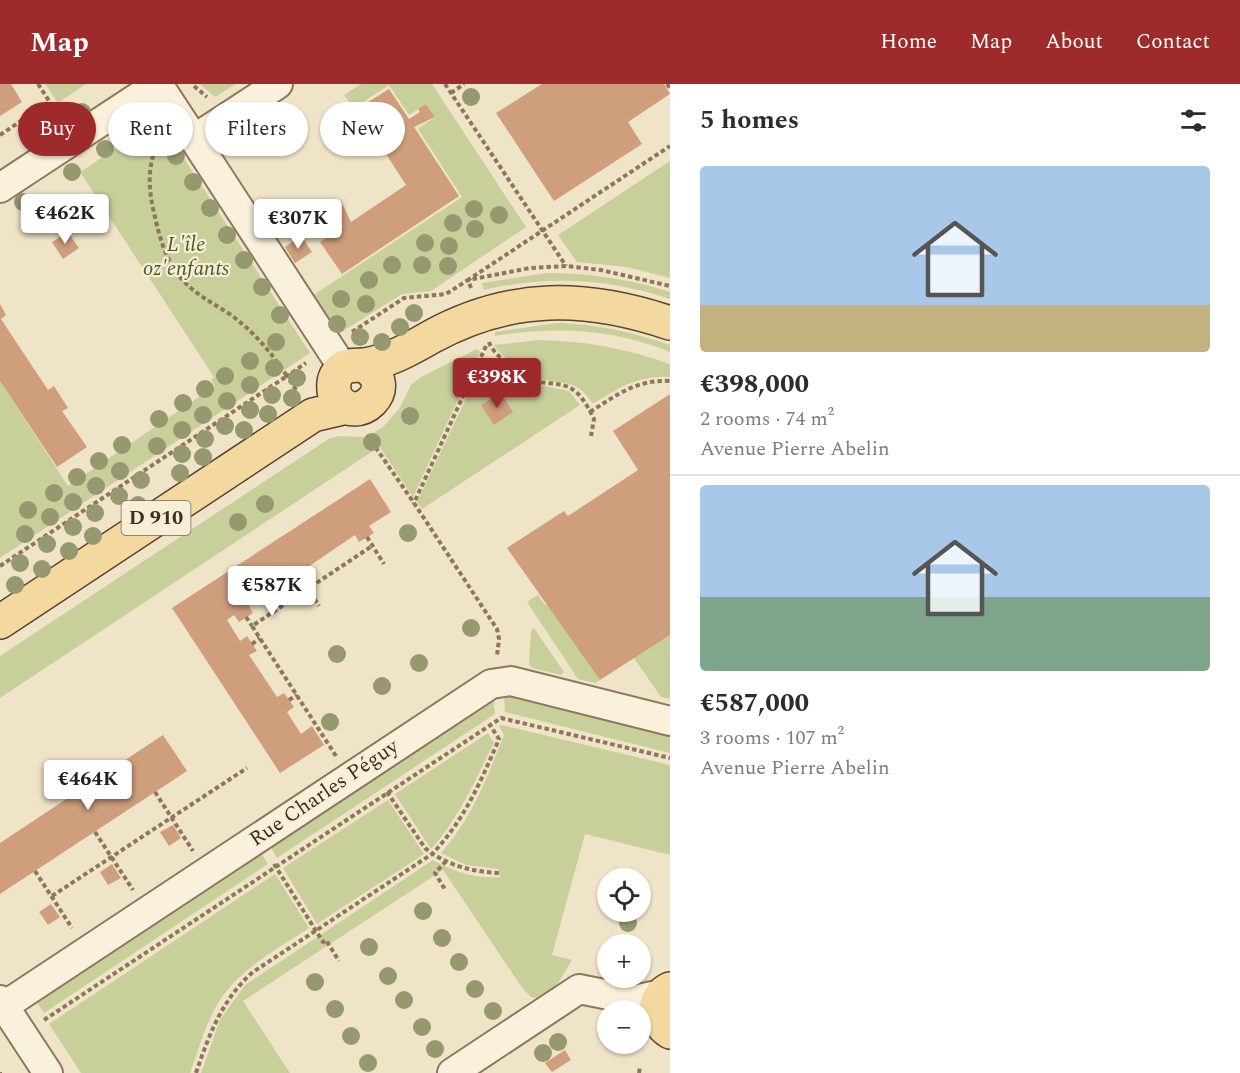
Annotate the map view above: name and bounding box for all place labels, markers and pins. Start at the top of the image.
pin: €462K [23,194,107,245]
pin: €307K [256,199,340,250]
pin: €398K [455,358,539,409]
pin: €587K [230,566,314,617]
pin: €464K [46,760,130,811]

